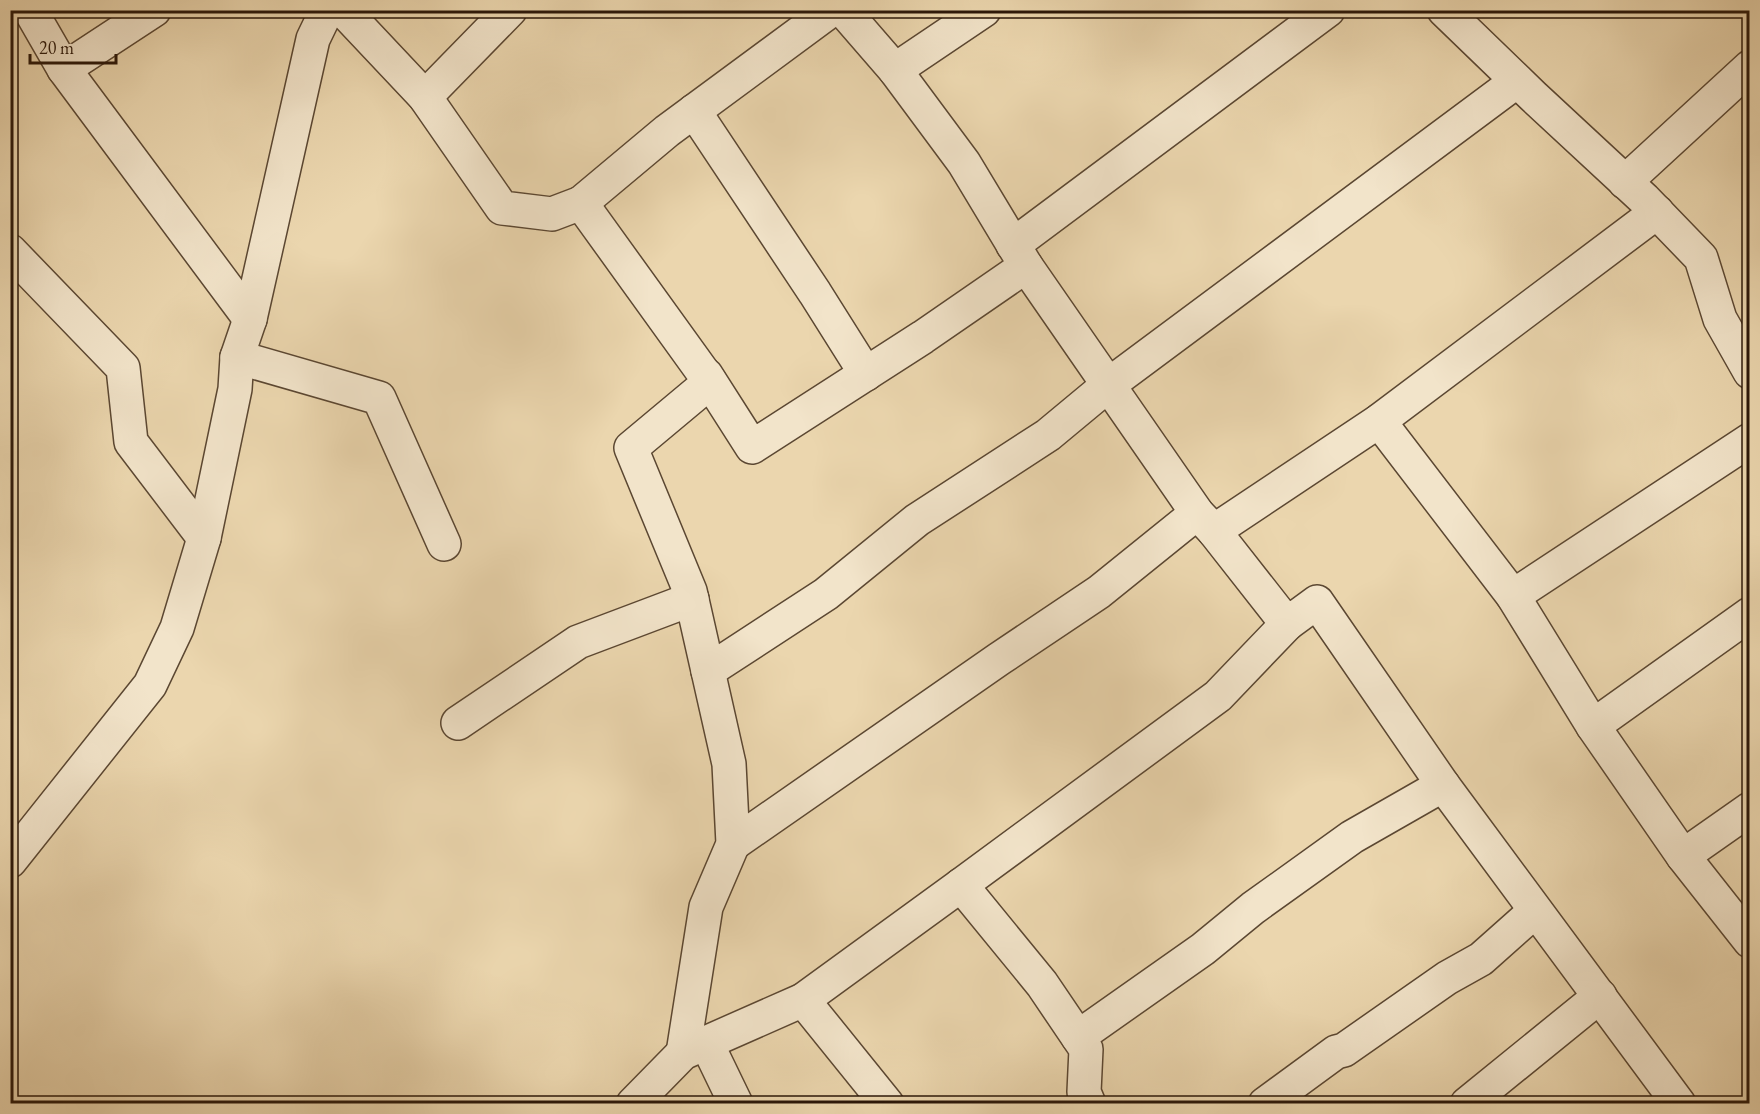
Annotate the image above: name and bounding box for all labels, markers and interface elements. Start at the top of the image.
scale bar [30,27,116,65]
text: 20 m [39,36,74,59]

